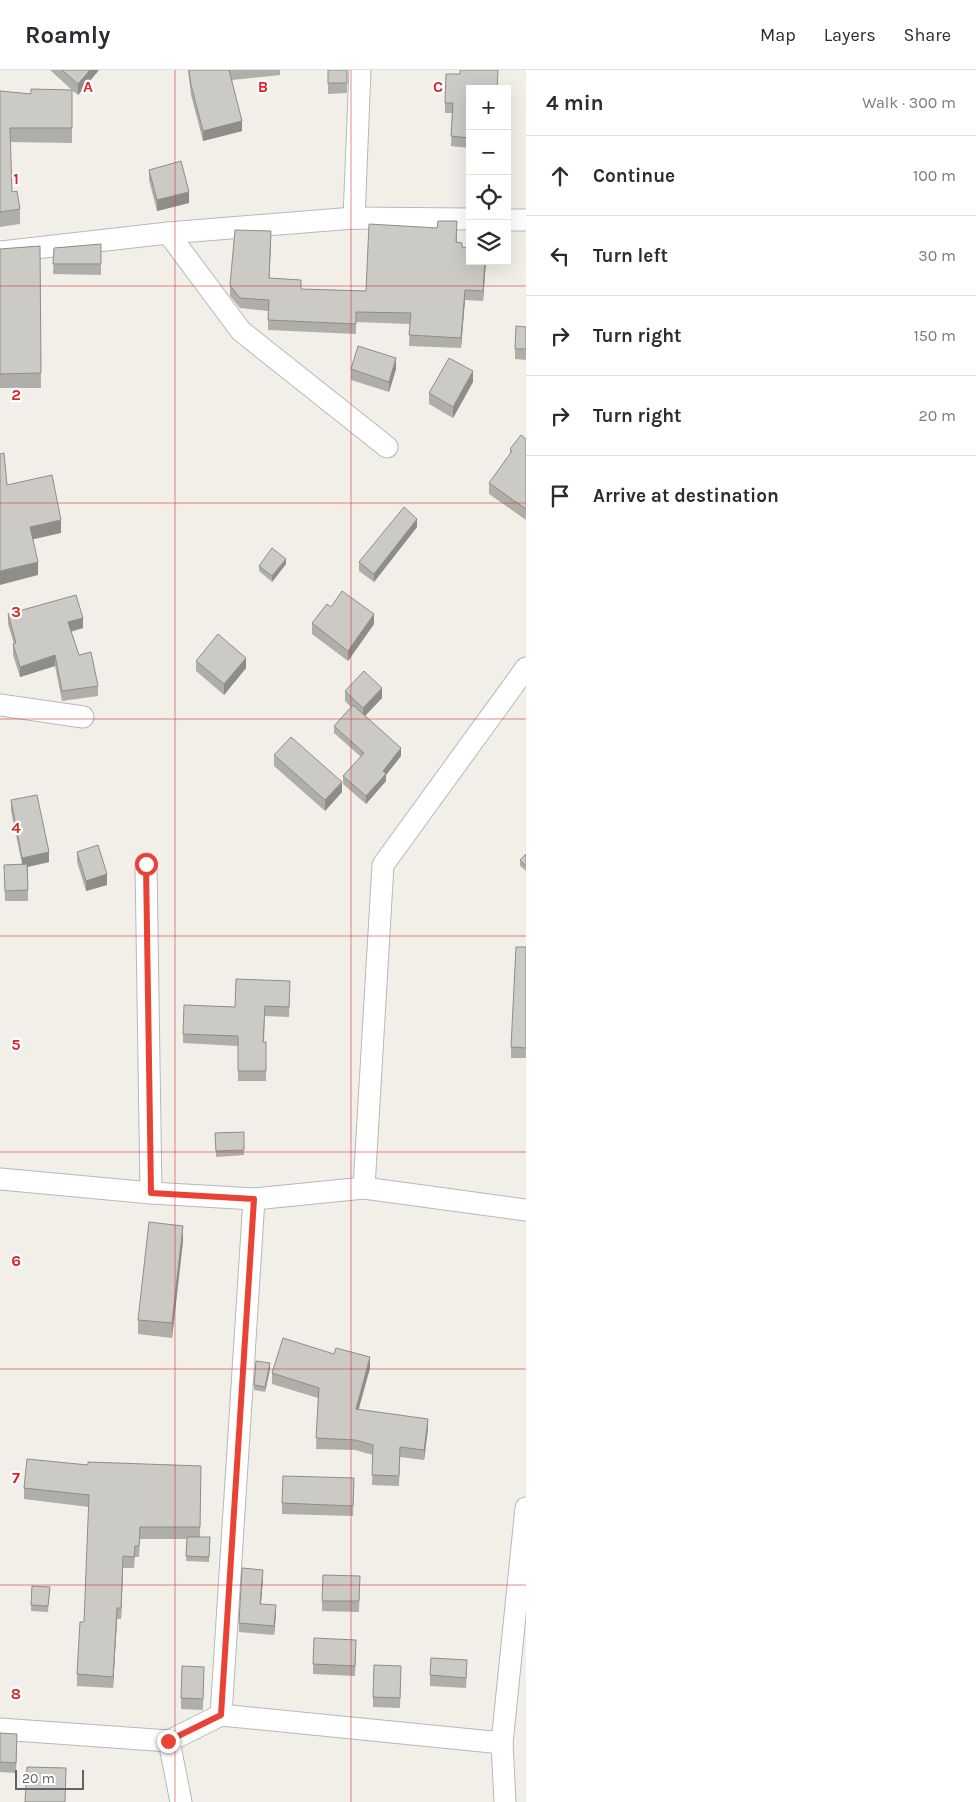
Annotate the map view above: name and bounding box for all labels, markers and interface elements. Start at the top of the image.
text: Roamly [25,21,110,49]
text: Map [760,24,796,46]
text: Layers [824,24,876,46]
text: Share [904,24,951,46]
text: A [83,77,93,96]
text: B [258,77,268,96]
text: C [433,77,443,96]
map controls [466,85,511,265]
button: + [466,85,511,130]
text: 4 min [546,91,604,115]
text: Walk · 300 m [862,93,956,112]
button: − [466,130,511,175]
icon: ahead [546,162,574,190]
text: Continue [593,165,675,187]
text: 100 m [913,166,956,185]
text: 1 [13,169,19,188]
button: locate [466,175,511,220]
button: layers [466,220,511,265]
icon: left [546,242,574,270]
text: Turn left [593,245,668,267]
text: 30 m [918,246,956,265]
icon: right [546,322,574,350]
text: Turn right [593,325,682,347]
text: 150 m [913,326,956,345]
text: 2 [11,385,21,404]
icon: right [546,402,574,430]
text: Turn right [593,405,682,427]
text: 20 m [918,406,956,425]
icon: arrive [546,482,574,510]
text: Arrive at destination [593,485,779,507]
text: 3 [11,602,21,621]
text: 4 [11,818,21,837]
route start [135,853,158,876]
text: 5 [11,1035,21,1054]
text: 6 [11,1251,21,1270]
text: 7 [12,1468,20,1487]
text: 8 [11,1684,21,1703]
route end [157,1730,180,1753]
scale bar [15,1767,84,1790]
text: 20 m [22,1770,55,1787]

